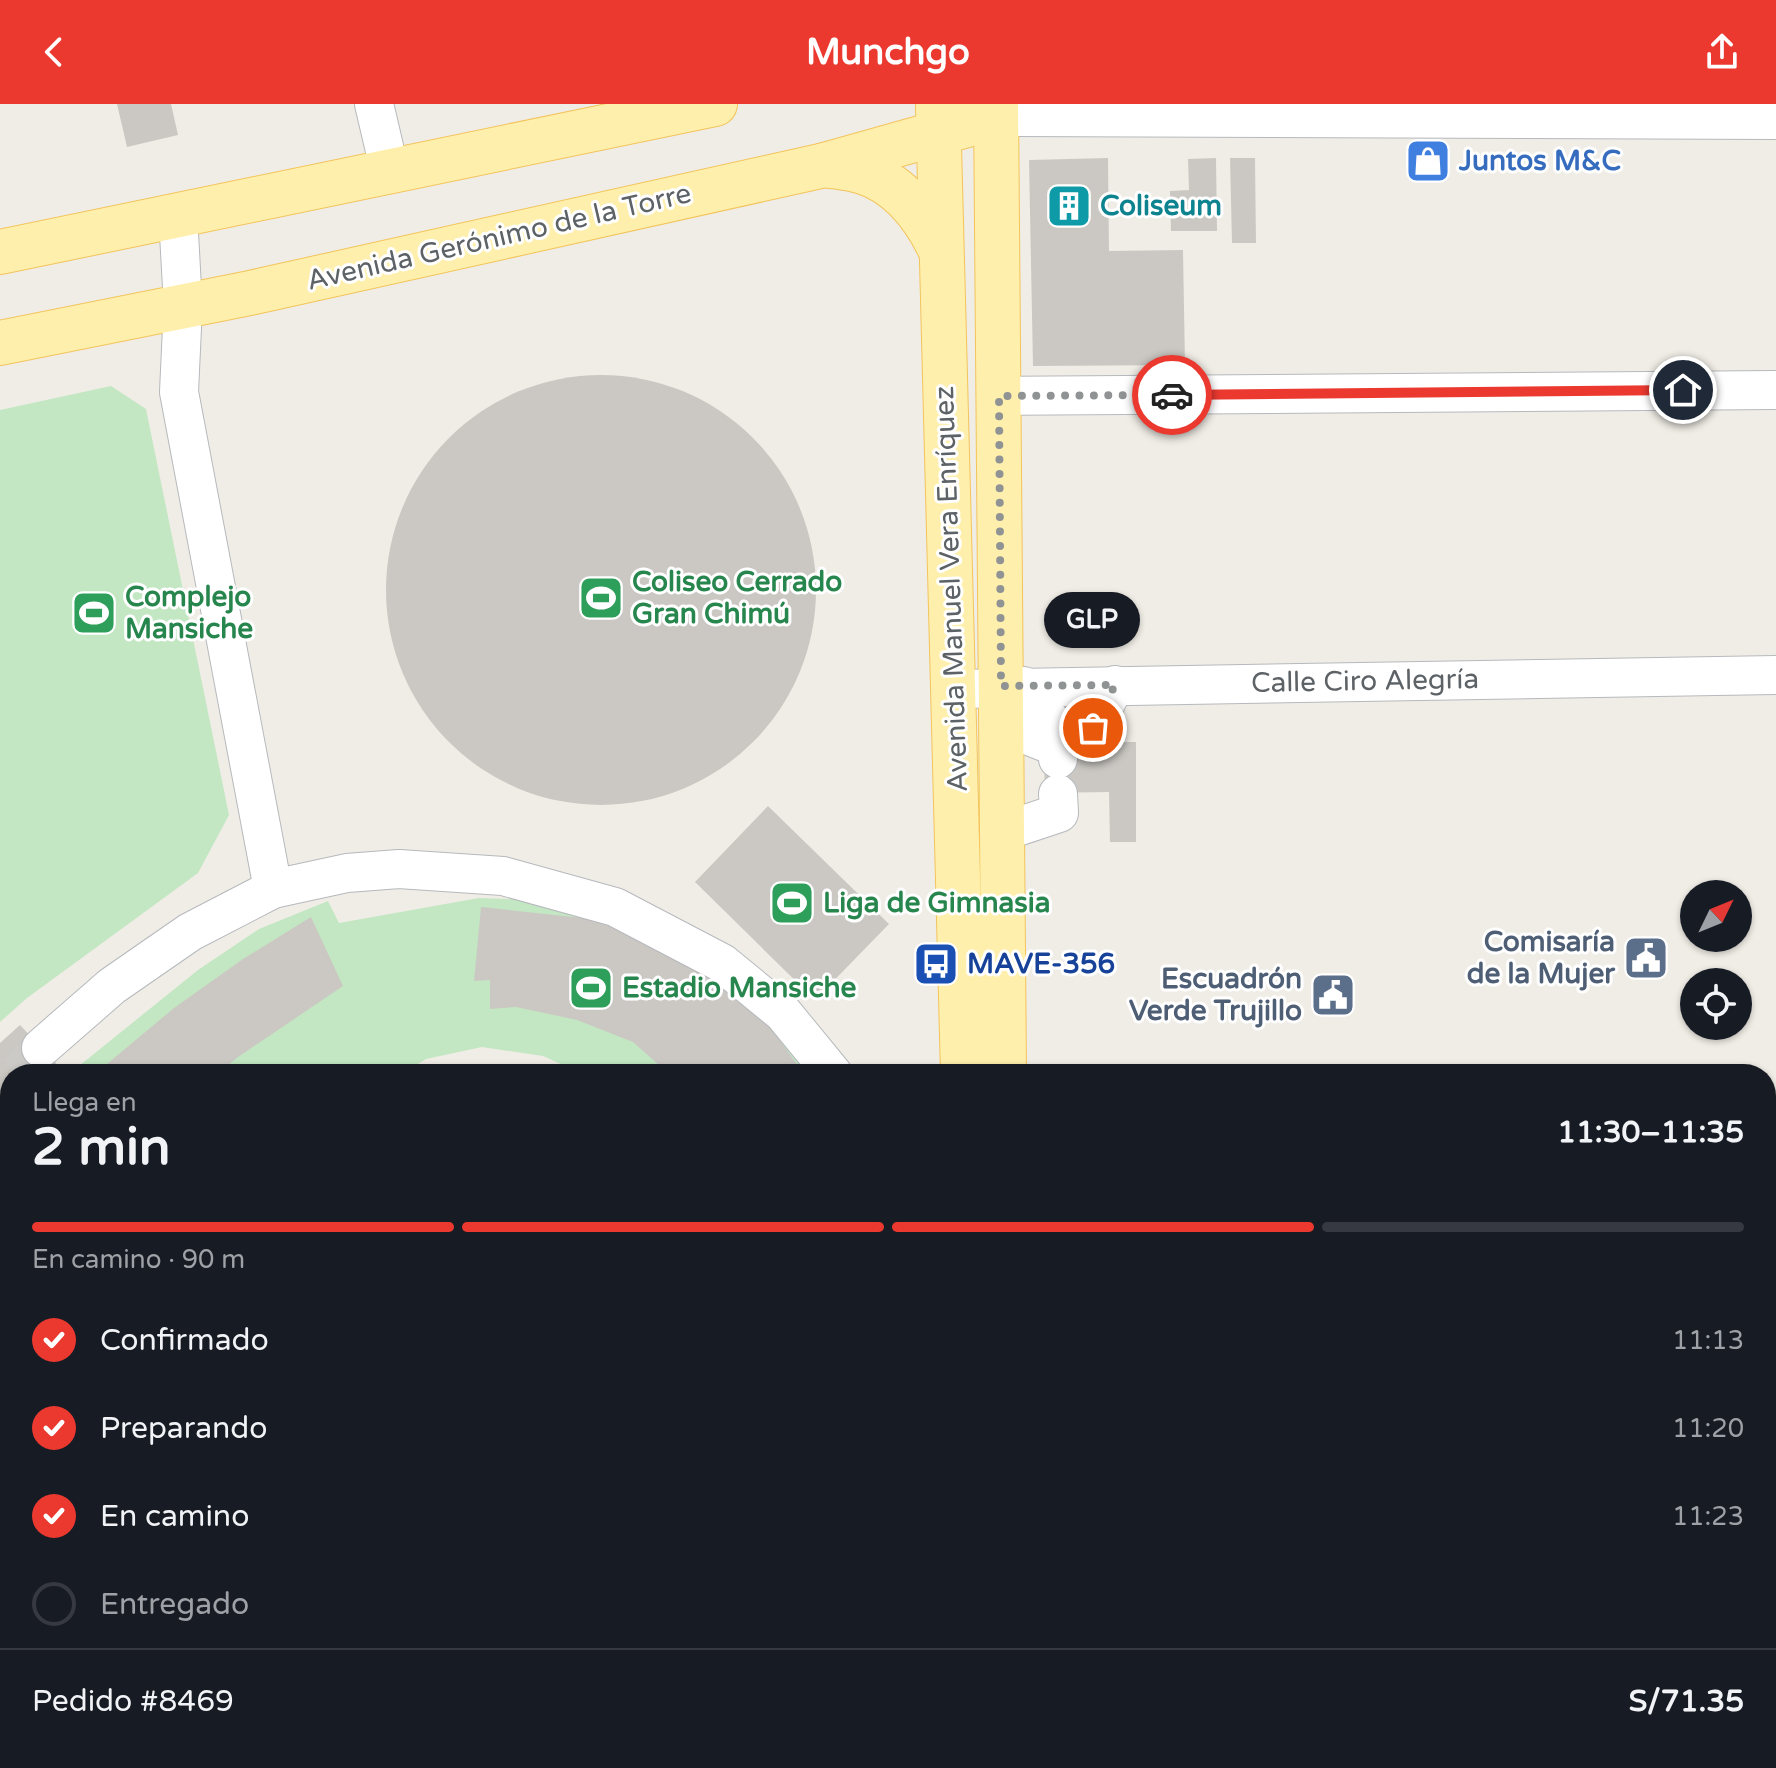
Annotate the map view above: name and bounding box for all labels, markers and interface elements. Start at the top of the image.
icon: back [32,30,76,74]
icon: share [1700,30,1744,74]
text: Munchgo [806,31,970,74]
shop icon: Juntos M&C [1404,137,1452,185]
place label: Juntos M&C [1458,144,1621,178]
street label: Avenida Gerónimo de la Torre [303,176,695,298]
building icon: Coliseum [1045,182,1093,230]
place label: Coliseum [1100,189,1222,223]
courier [1132,355,1212,435]
pin [1649,356,1717,424]
icon: home [1661,368,1705,412]
icon: car [1150,373,1194,417]
street label: Avenida Manuel Vera Enríquez [927,385,975,793]
place label: Coliseo Cerrado Gran Chimú [632,565,842,631]
sports icon: Coliseo Cerrado Gran Chimú [577,574,625,622]
place label: Complejo Mansiche [125,580,253,646]
sports icon: Complejo Mansiche [70,589,118,637]
callout: GLP [1045,592,1141,648]
text: GLP [1066,604,1118,635]
street label: Calle Ciro Alegría [1251,662,1479,700]
pin [1059,694,1127,762]
icon: bag [1071,706,1115,750]
sports icon: Liga de Gimnasia [768,879,816,927]
north arrow [1680,880,1752,952]
map controls [1680,880,1752,1040]
place label: Liga de Gimnasia [823,886,1050,920]
place label: Comisaría de la Mujer [1467,925,1616,991]
public building icon: Comisaría de la Mujer [1622,934,1670,982]
bus stop icon: MAVE-356 [912,940,960,988]
place label: MAVE-356 [967,947,1115,981]
place label: Escuadrón Verde Trujillo [1129,962,1302,1028]
sports icon: Estadio Mansiche [567,964,615,1012]
button: locate [1680,968,1752,1040]
place label: Estadio Mansiche [622,971,857,1005]
public building icon: Escuadrón Verde Trujillo [1309,971,1357,1019]
text: Llega en [32,1087,137,1118]
text: 11:30–11:35 [1557,1114,1744,1151]
text: 2 min [32,1116,171,1179]
text: En camino · 90 m [32,1244,245,1275]
icon: check [32,1318,76,1362]
text: Confirmado [100,1322,269,1359]
text: 11:13 [1672,1325,1744,1356]
icon: check [32,1406,76,1450]
text: Preparando [100,1410,268,1447]
text: 11:20 [1672,1413,1744,1444]
icon: check [32,1494,76,1538]
text: En camino [100,1498,249,1535]
text: 11:23 [1672,1501,1744,1532]
text: Entregado [100,1586,249,1623]
text: Pedido #8469 [32,1683,234,1720]
text: S/71.35 [1629,1683,1744,1720]

